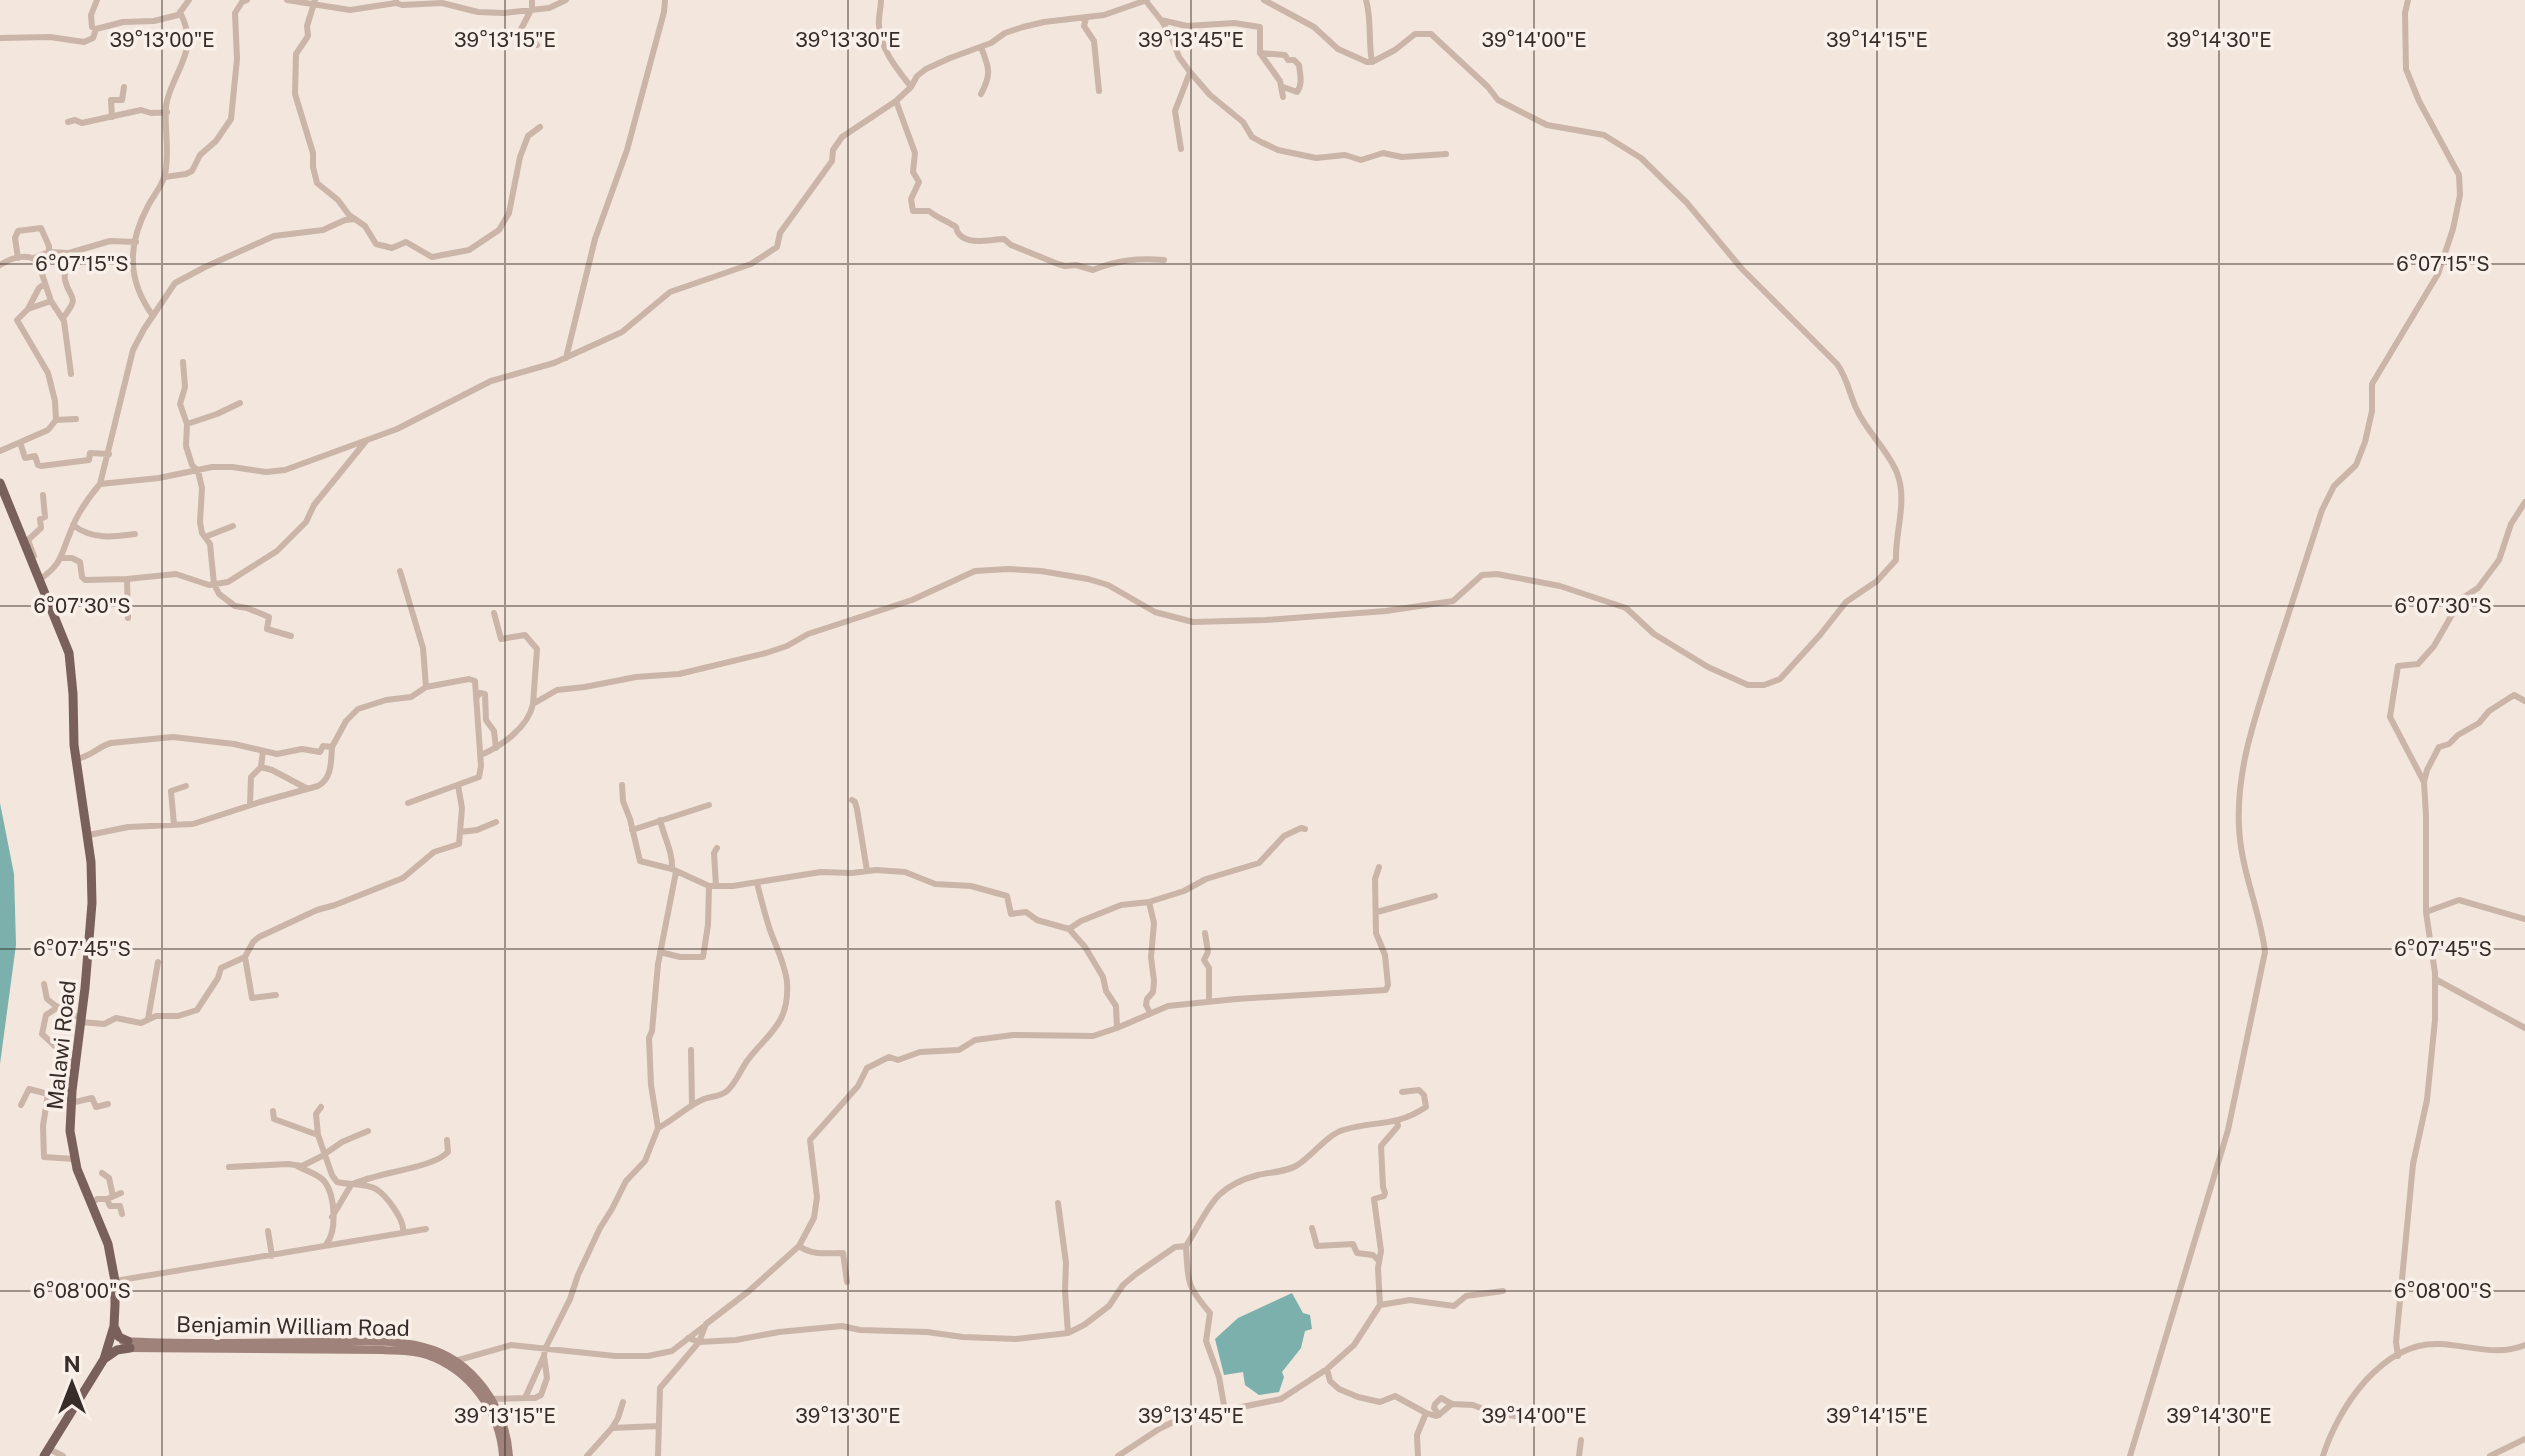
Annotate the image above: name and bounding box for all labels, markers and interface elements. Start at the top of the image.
text: 39°13'00"E [109,28,215,52]
text: 39°13'15"E [454,28,556,52]
text: 39°13'30"E [795,28,901,52]
text: 39°13'45"E [1138,28,1244,52]
text: 39°14'00"E [1481,28,1587,52]
text: 39°14'15"E [1826,28,1928,52]
text: 39°14'30"E [2166,28,2272,52]
text: 6°07'15"S [35,252,129,276]
text: 6°07'15"S [2396,252,2490,276]
text: 6°07'30"S [33,594,131,618]
text: 6°07'30"S [2394,594,2492,618]
text: 6°07'45"S [33,937,131,961]
text: 6°07'45"S [2394,937,2492,961]
street label: Malawi Road [41,979,81,1111]
text: 6°08'00"S [33,1279,131,1303]
text: 6°08'00"S [2394,1279,2492,1303]
street label: Benjamin William Road [176,1311,410,1341]
north arrow [32,1344,112,1424]
text: N [63,1351,81,1377]
text: 39°13'15"E [454,1404,556,1428]
text: 39°13'30"E [795,1404,901,1428]
text: 39°13'45"E [1138,1404,1244,1428]
text: 39°14'00"E [1481,1404,1587,1428]
text: 39°14'15"E [1826,1404,1928,1428]
text: 39°14'30"E [2166,1404,2272,1428]

